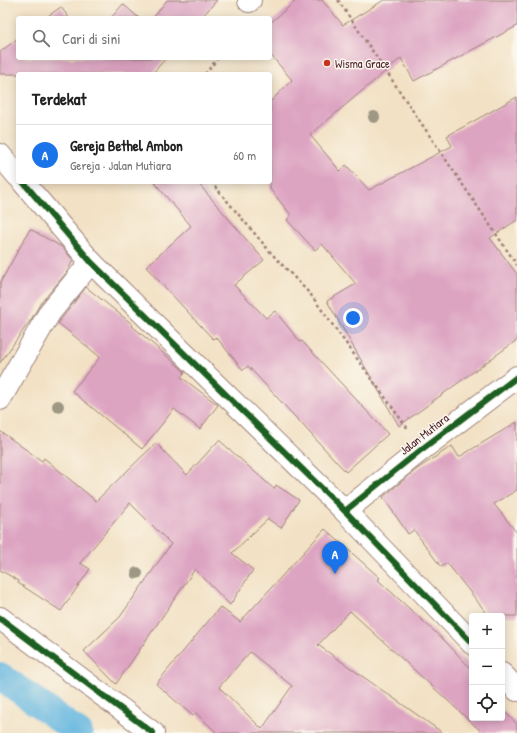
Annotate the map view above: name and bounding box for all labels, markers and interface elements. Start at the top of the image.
search box [16,16,272,60]
icon: search [30,27,52,49]
text: Cari di sini [62,28,121,49]
place label: Wisma Grace [335,55,390,72]
marker: Wisma Grace [322,58,332,68]
text: Terdekat [32,87,86,110]
text: Gereja Bethel Ambon [70,135,183,156]
text: A [42,146,48,164]
text: 60 m [233,146,256,164]
text: Gereja · Jalan Mutiara [70,156,171,174]
your location [343,308,363,328]
street label: Jalan Mutiara [396,409,452,459]
pin: A [322,541,348,574]
map controls [469,613,505,721]
button: + [469,613,505,649]
button: − [469,649,505,685]
button: locate [469,685,505,721]

